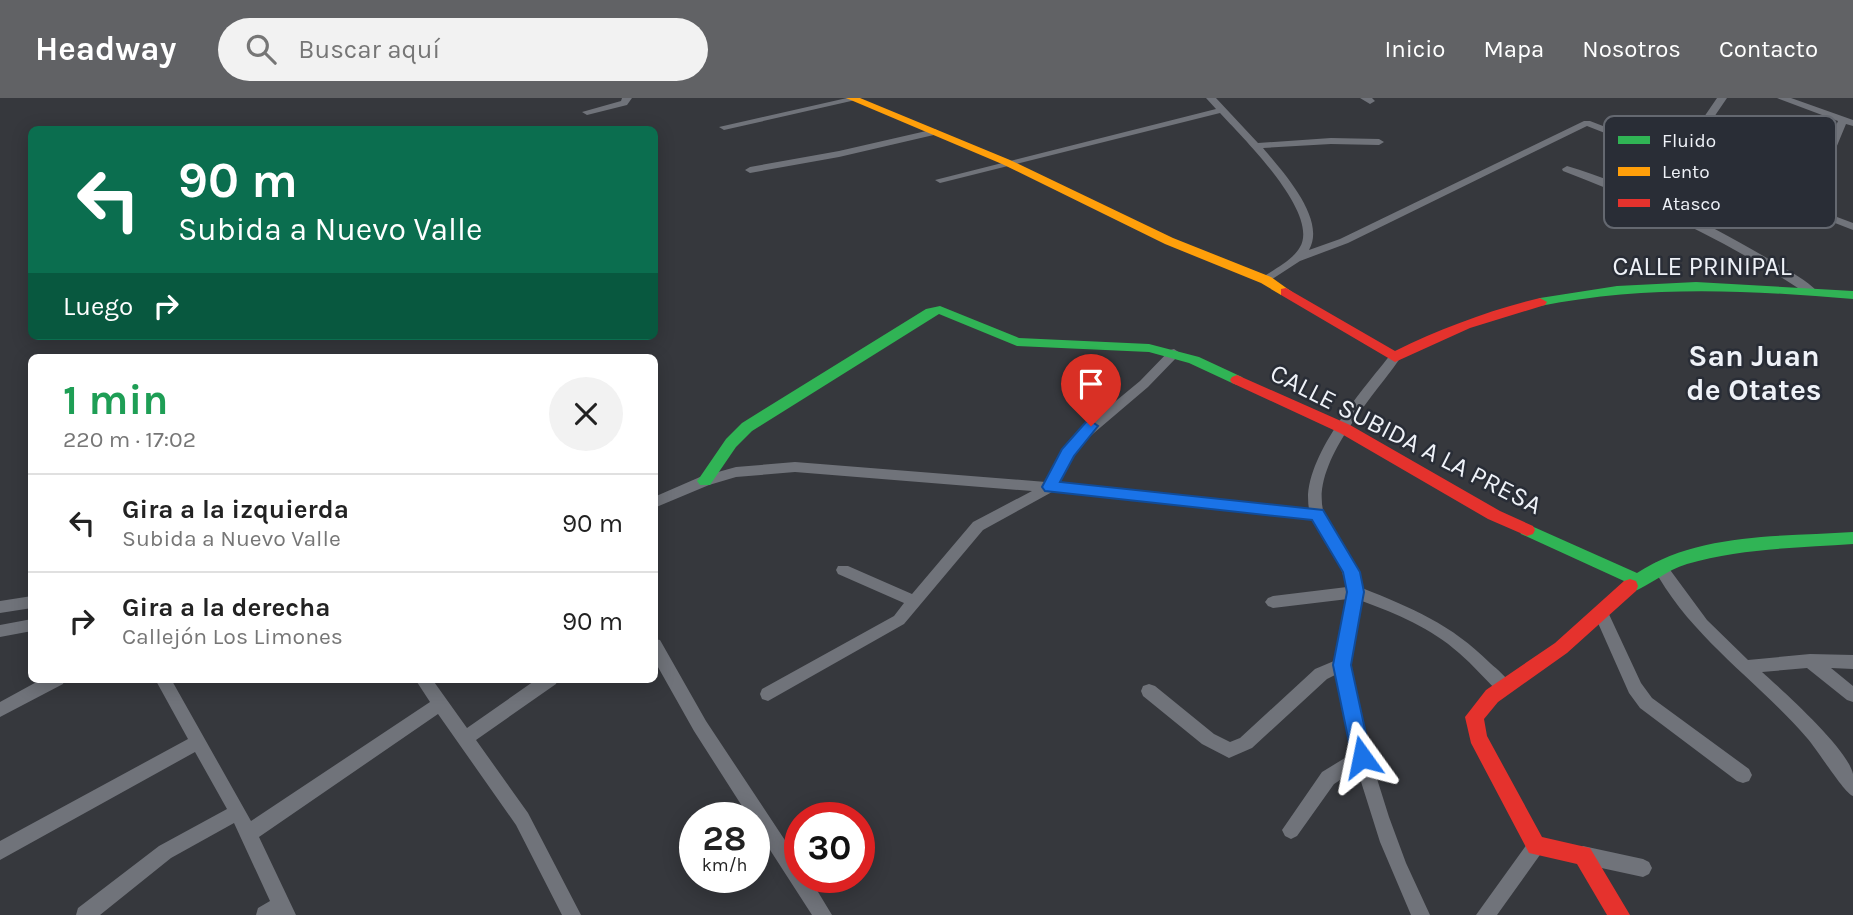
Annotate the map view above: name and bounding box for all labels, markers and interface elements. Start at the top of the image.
search box [218,18,708,81]
text: Headway [35,30,176,68]
icon: search [242,30,280,68]
text: Buscar aquí [298,34,440,65]
text: Inicio [1384,35,1445,63]
text: Mapa [1483,35,1544,63]
text: Nosotros [1582,35,1681,63]
text: Contacto [1719,35,1818,63]
legend [1604,116,1836,228]
text: Fluido [1662,130,1716,152]
text: 90 m [178,152,298,209]
icon: left [63,154,154,245]
text: Lento [1662,161,1710,183]
text: Atasco [1662,193,1721,215]
text: Subida a Nuevo Valle [178,211,482,248]
street label: CALLE PRINIPAL [1612,251,1792,282]
icon: right [147,287,185,325]
text: Luego [63,291,133,322]
district label: San Juan de Otates [1686,338,1822,408]
pin [1061,354,1121,426]
street label: CALLE SUBIDA A LA PRESA [1265,357,1547,521]
icon: arrive [1072,365,1110,403]
text: 1 min [63,375,168,425]
button: close [549,377,623,451]
text: 220 m · 17:02 [63,426,196,453]
text: Gira a la izquierda [122,494,349,525]
icon: left [63,504,101,542]
text: 90 m [562,508,623,539]
text: Subida a Nuevo Valle [122,525,341,552]
text: Gira a la derecha [122,592,331,623]
icon: right [63,602,101,640]
text: 90 m [562,606,623,637]
text: Callejón Los Limones [122,623,343,650]
position arrow [1325,720,1399,794]
speed limit sign: 30 [784,802,875,893]
text: 28 [703,818,746,859]
text: km/h [702,854,747,876]

